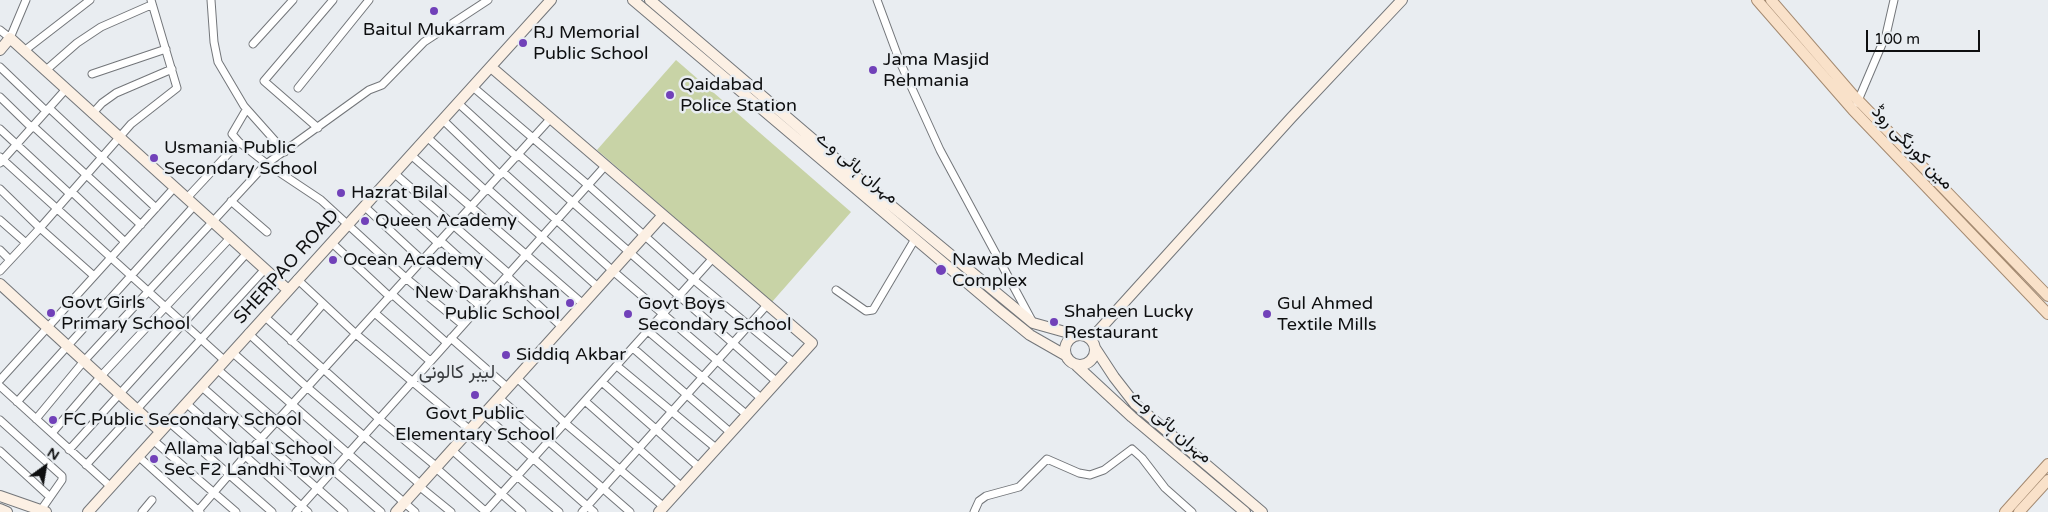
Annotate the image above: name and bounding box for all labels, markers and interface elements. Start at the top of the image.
marker: Baitul Mukarram [428,5,440,17]
place label: Baitul Mukarram [363,19,505,41]
scale bar [1868,20,1982,52]
place label: RJ Memorial Public School [533,22,649,64]
text: 100 m [1874,30,1920,48]
marker: RJ Memorial Public School [517,37,529,49]
place label: Jama Masjid Rehmania [883,49,989,92]
marker: Jama Masjid Rehmania [867,64,879,76]
place label: Qaidabad Police Station [680,74,797,116]
marker: Qaidabad Police Station [664,89,676,101]
street label: مین کورنگی روڈ [1867,101,1957,195]
street label: مہران ہائی وے [811,127,903,209]
place label: Usmania Public Secondary School [164,137,317,180]
marker: Usmania Public Secondary School [148,152,160,164]
place label: Hazrat Bilal [351,182,448,204]
marker: Hazrat Bilal [335,187,347,199]
street label: SHERPAO ROAD [230,205,344,329]
place label: Queen Academy [375,210,517,232]
marker: Queen Academy [359,215,371,227]
place label: Ocean Academy [343,249,483,271]
place label: Nawab Medical Complex [952,249,1084,292]
marker: Ocean Academy [327,254,339,266]
marker: Nawab Medical Complex [934,263,948,277]
place label: New Darakhshan Public School [415,282,560,324]
place label: Govt Girls Primary School [61,292,190,334]
place label: Govt Boys Secondary School [638,293,791,336]
place label: Gul Ahmed Textile Mills [1277,293,1377,336]
marker: New Darakhshan Public School [564,297,576,309]
place label: Shaheen Lucky Restaurant [1064,301,1193,344]
marker: Govt Girls Primary School [45,307,57,319]
marker: Govt Boys Secondary School [622,308,634,320]
marker: Gul Ahmed Textile Mills [1261,308,1273,320]
marker: Shaheen Lucky Restaurant [1048,316,1060,328]
place label: Siddiq Akbar [516,344,626,366]
marker: Siddiq Akbar [500,349,512,361]
district label: لیبر کالونی [419,362,495,384]
street label: مہران ہائی وے [1126,386,1216,468]
marker: Govt Public Elementary School [469,389,481,401]
place label: Govt Public Elementary School [395,403,555,446]
place label: FC Public Secondary School [63,409,302,431]
marker: FC Public Secondary School [47,414,59,426]
place label: Allama Iqbal School Sec F2 Landhi Town [164,438,335,480]
north arrow [20,442,70,492]
text: N [44,444,62,464]
marker: Allama Iqbal School Sec F2 Landhi Town [148,453,160,465]

